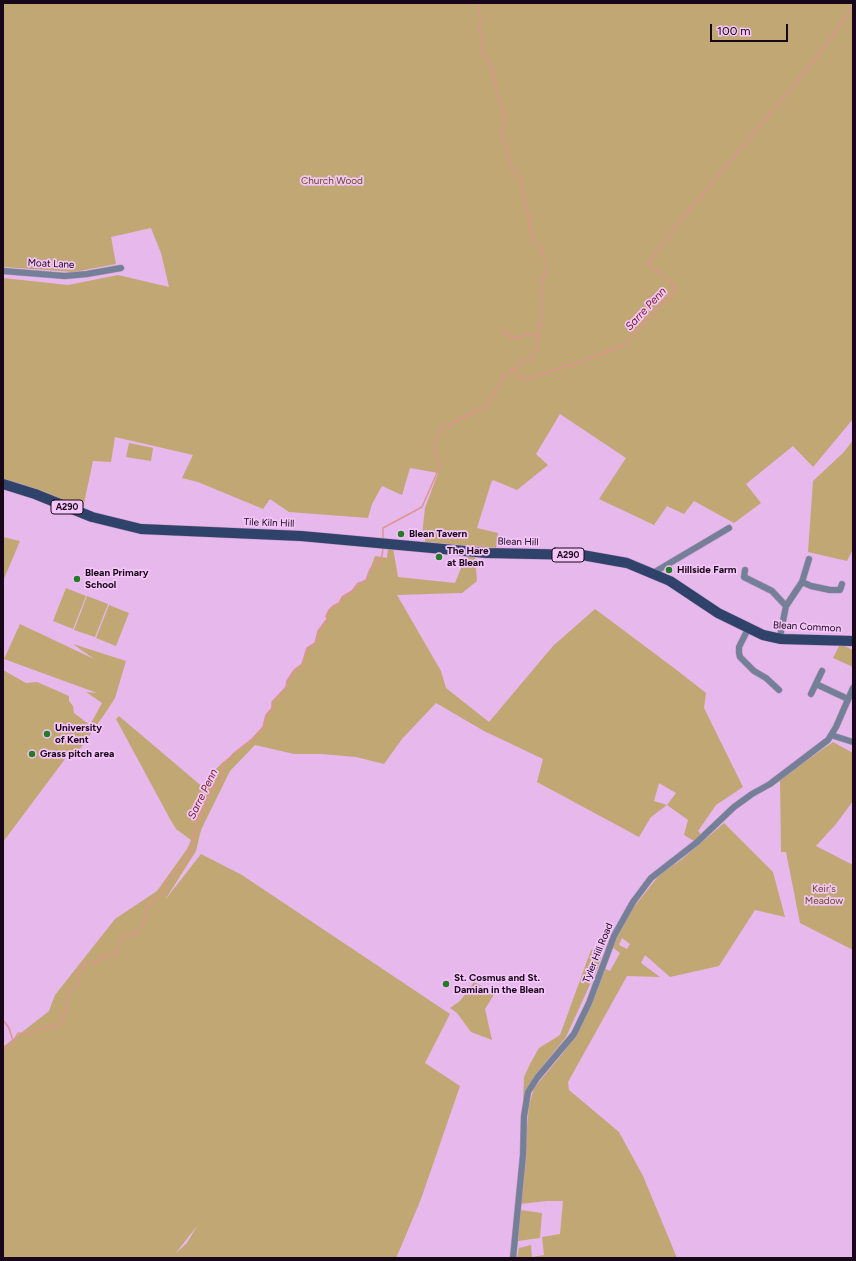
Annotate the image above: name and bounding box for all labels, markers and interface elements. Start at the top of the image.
scale bar [712,16,790,42]
text: 100 m [717,24,751,38]
park label: Church Wood [301,175,363,187]
street label: Moat Lane [27,257,75,271]
water label: Sarre Penn [623,285,669,333]
road number: A290 [51,500,83,514]
street label: Tile Kiln Hill [243,516,295,530]
place label: Blean Tavern [409,528,467,540]
marker: Blean Tavern [396,529,406,539]
street label: Blean Hill [497,536,539,548]
place label: The Hare at Blean [447,545,489,568]
road number: A290 [552,548,584,562]
marker: The Hare at Blean [434,552,444,562]
place label: Hillside Farm [677,564,736,576]
marker: Hillside Farm [664,565,674,575]
place label: Blean Primary School [85,567,149,590]
marker: Blean Primary School [72,574,82,584]
street label: Blean Common [773,619,841,635]
place label: University of Kent [55,722,102,746]
marker: University of Kent [42,729,52,739]
place label: Grass pitch area [40,748,114,760]
marker: Grass pitch area [27,749,37,759]
water label: Sarre Penn [185,767,221,821]
park label: Keir's Meadow [805,883,843,906]
street label: Tyler Hill Road [580,921,616,985]
place label: St. Cosmus and St. Damian in the Blean [454,972,545,996]
marker: St. Cosmus and St. Damian in the Blean [441,979,451,989]

